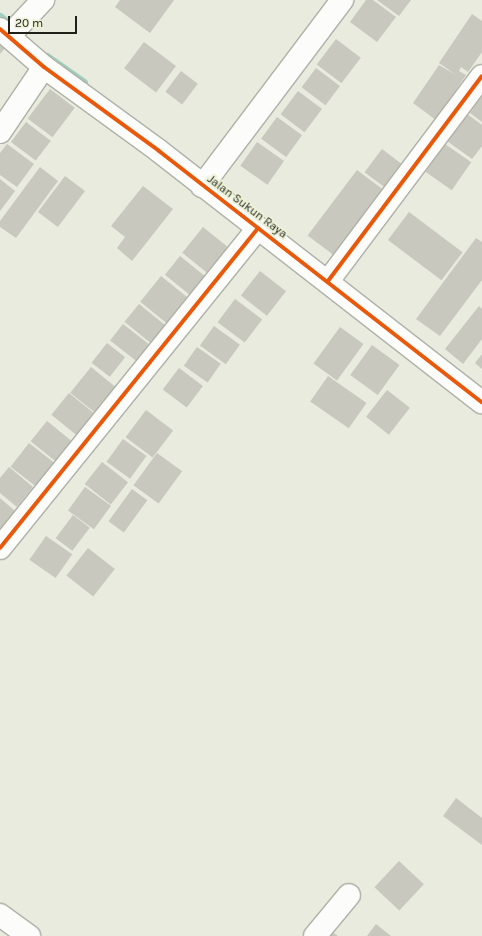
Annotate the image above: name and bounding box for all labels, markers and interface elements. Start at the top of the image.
scale bar [10,8,79,34]
text: 20 m [15,16,43,30]
street label: Jalan Sukun Raya [204,172,290,242]

